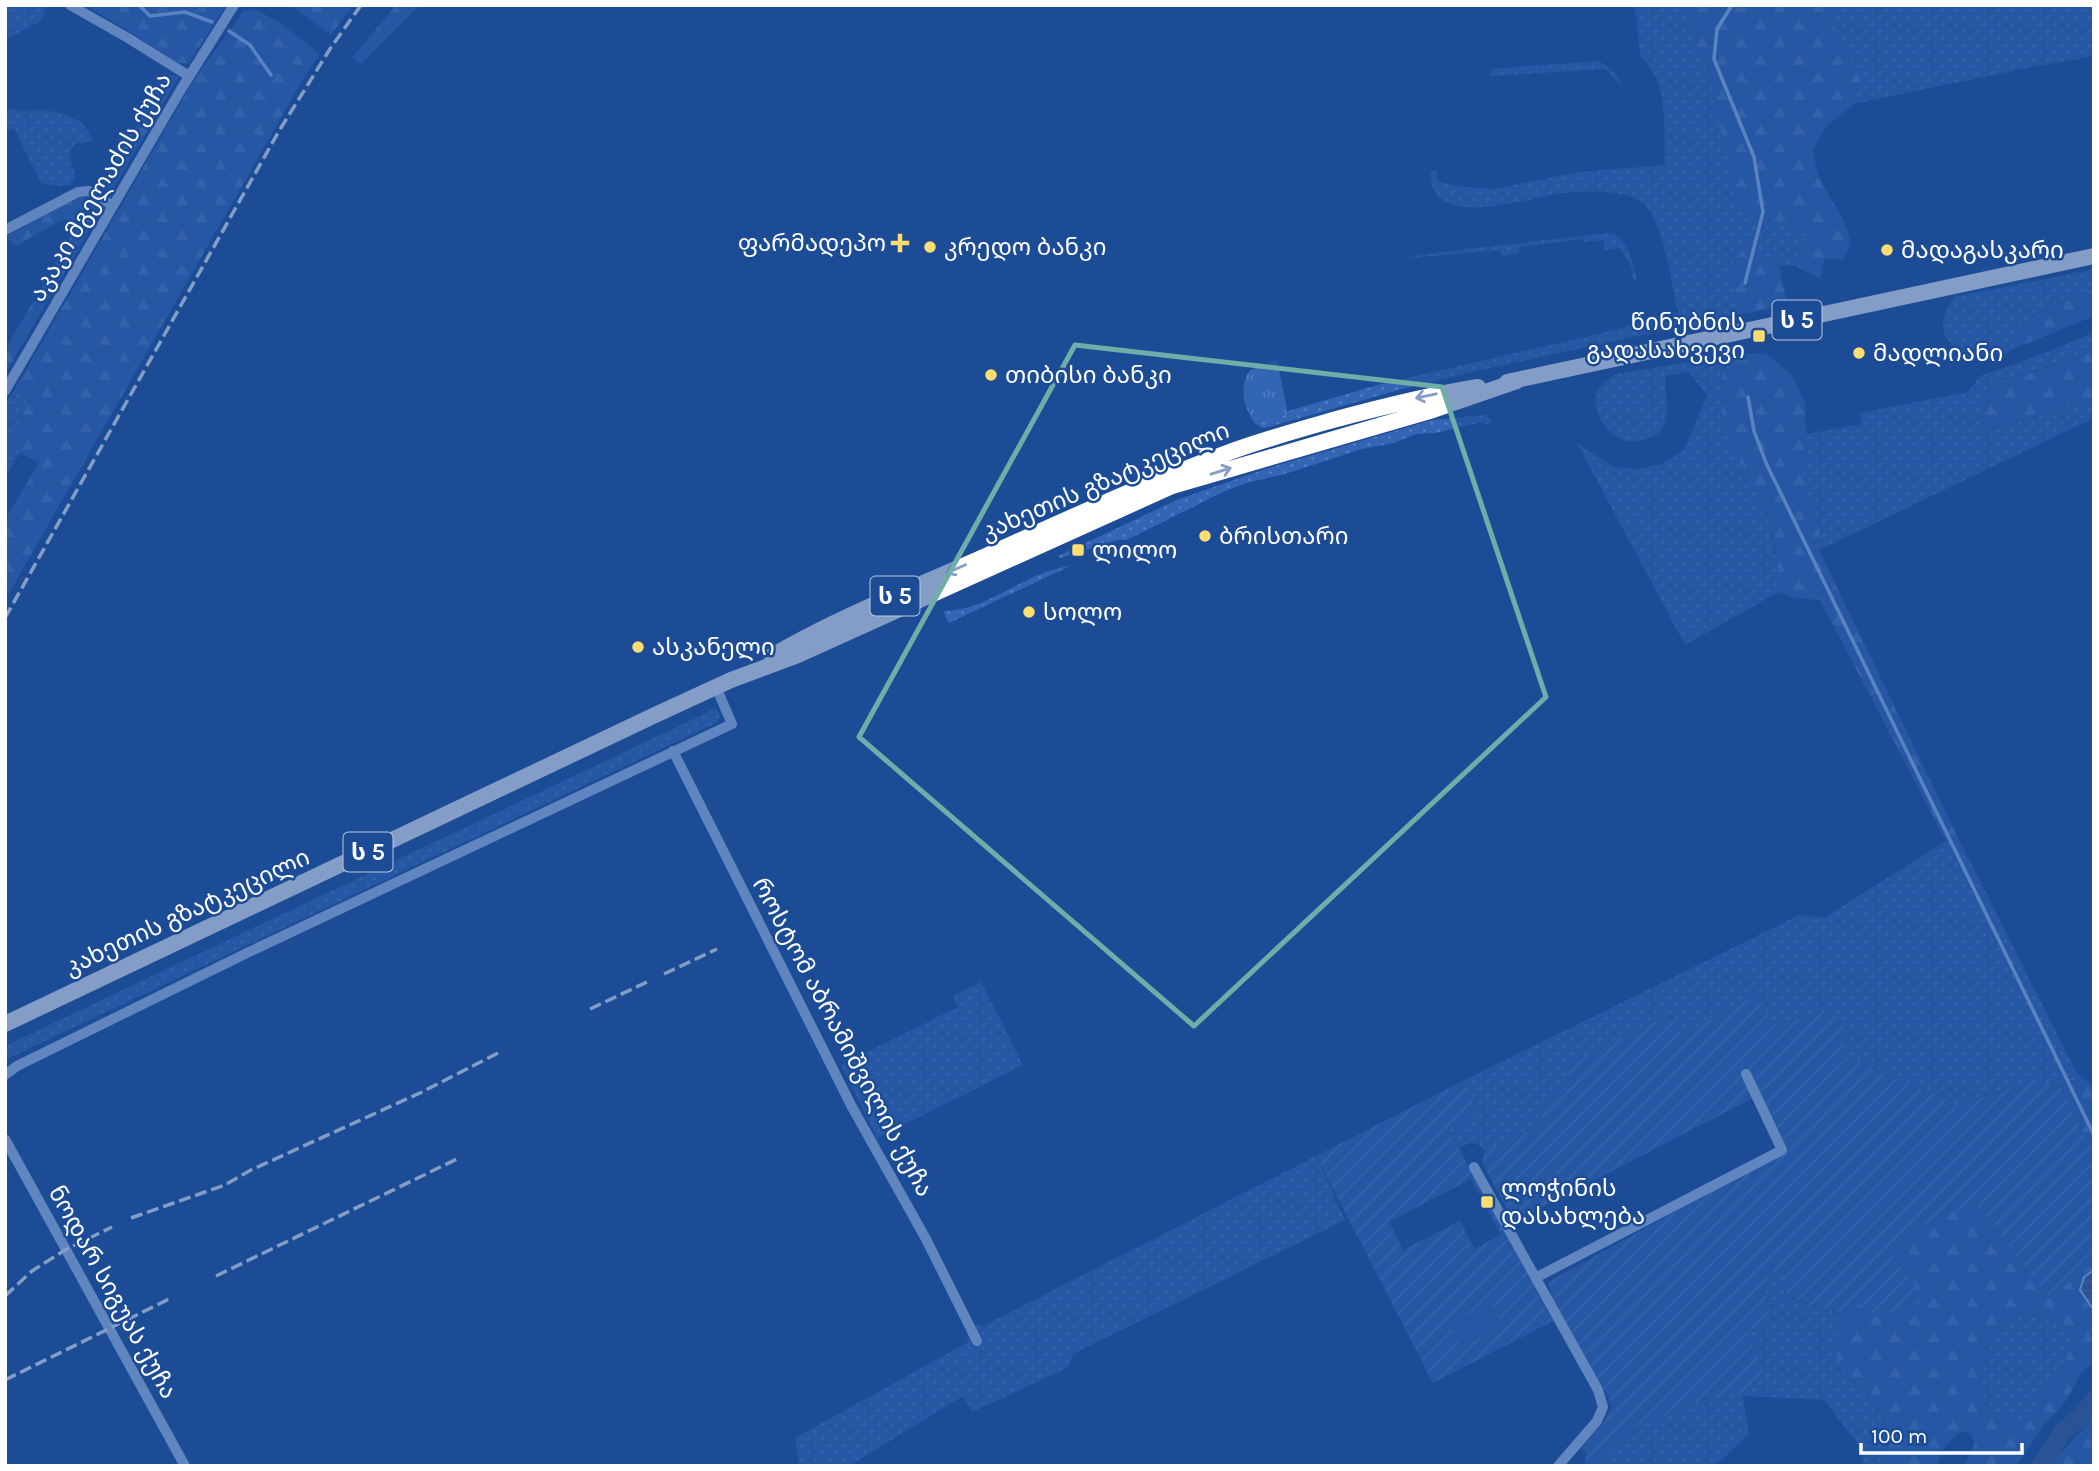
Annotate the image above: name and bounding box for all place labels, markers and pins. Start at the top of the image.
place label: ფარმადეპო [738,229,886,257]
place label: კრედო ბანკი [944,233,1106,261]
marker: ფარმადეპო [892,235,908,251]
place label: მადაგასკარი [1901,236,2064,264]
marker: კრედო ბანკი [922,239,938,255]
marker: მადაგასკარი [1879,242,1895,258]
place label: წინუბნის გადასახვევი [1586,308,1745,364]
marker: წინუბნის გადასახვევი [1751,328,1767,344]
place label: მადლიანი [1873,339,2003,367]
marker: მადლიანი [1851,345,1867,361]
place label: თიბისი ბანკი [1005,361,1172,389]
marker: თიბისი ბანკი [983,367,999,383]
place label: ბრისთარი [1219,522,1348,550]
marker: ბრისთარი [1197,528,1213,544]
place label: ლილო [1092,536,1177,564]
marker: ლილო [1070,542,1086,558]
place label: სოლო [1043,598,1122,626]
marker: სოლო [1021,604,1037,620]
place label: ასკანელი [652,633,775,661]
marker: ასკანელი [630,639,646,655]
place label: ლოჭინის დასახლება [1501,1174,1645,1230]
marker: ლოჭინის დასახლება [1479,1194,1495,1210]

